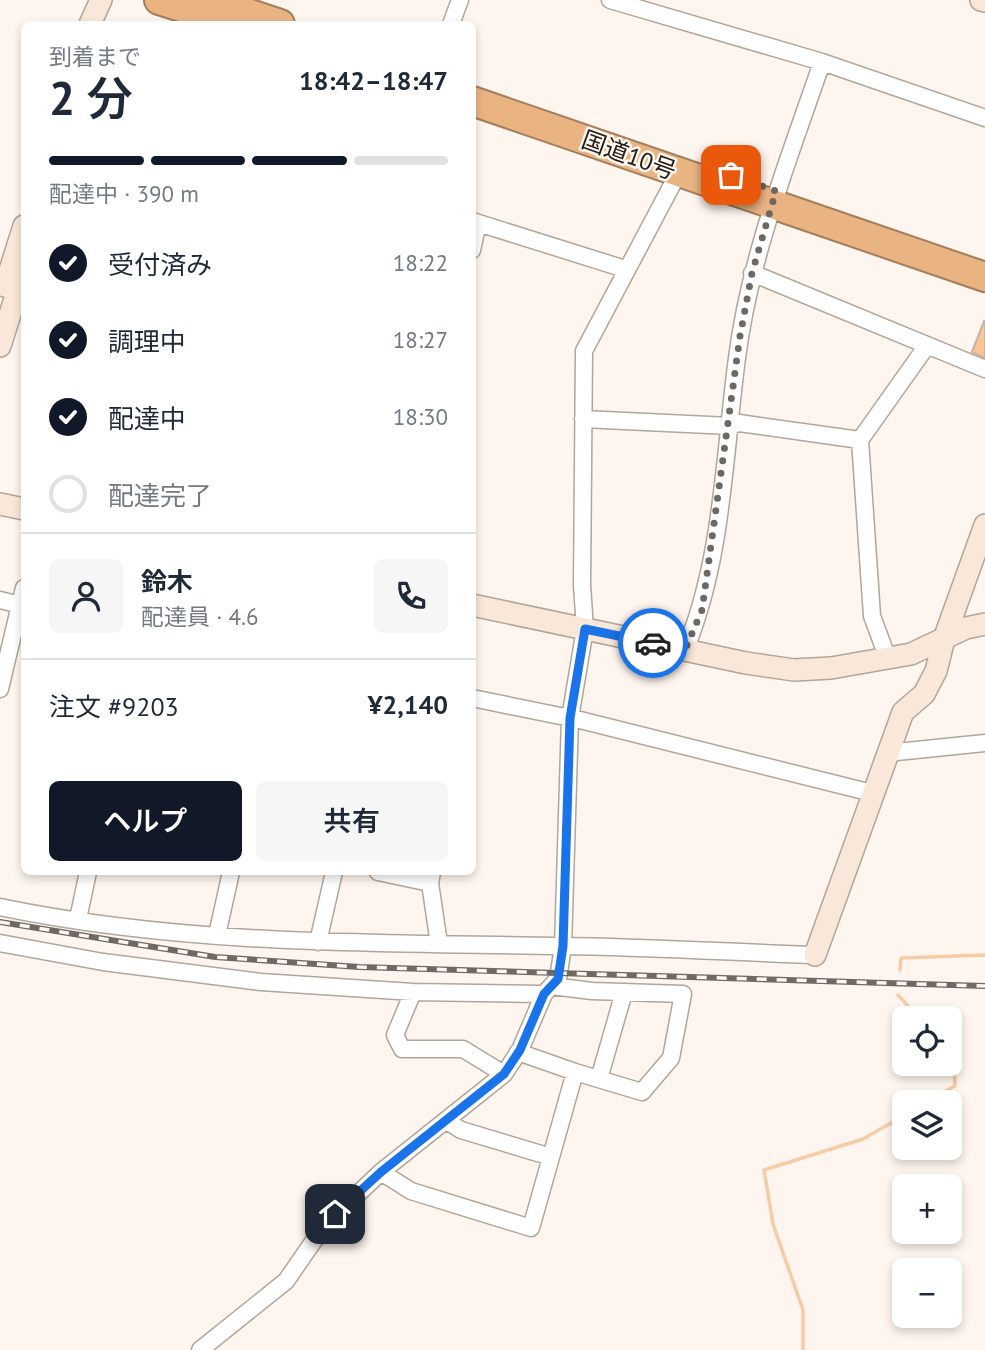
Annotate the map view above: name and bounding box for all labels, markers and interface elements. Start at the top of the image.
text: 到着まで [49,42,141,71]
text: 18:42–18:47 [299,64,448,97]
text: 2 分 [49,68,133,128]
street label: 国道10号 [578,124,680,186]
pin [701,145,761,205]
icon: bag [712,156,750,194]
text: 配達中 · 390 m [49,179,199,208]
icon: check [49,244,87,282]
text: 受付済み [108,248,212,281]
text: 18:22 [393,248,448,277]
icon: check [49,321,87,359]
text: 調理中 [108,325,186,358]
text: 18:27 [393,325,448,354]
icon: check [49,398,87,436]
text: 配達中 [108,402,186,435]
text: 18:30 [393,402,448,431]
text: 配達完了 [108,479,212,512]
button: person [49,559,123,633]
button: phone [374,559,448,633]
text: 鈴木 [141,565,193,598]
text: 配達員 · 4.6 [141,602,258,631]
courier [618,608,688,678]
icon: car [634,624,672,662]
text: ¥2,140 [368,688,448,721]
text: 注文 #9203 [49,690,179,723]
button: ヘルプ [49,781,242,861]
button: 共有 [256,781,448,861]
map controls [892,1006,962,1328]
button: locate [892,1006,962,1076]
button: layers [892,1090,962,1160]
button: + [892,1174,962,1244]
pin [305,1184,365,1244]
icon: home [316,1195,354,1233]
button: − [892,1258,962,1328]

